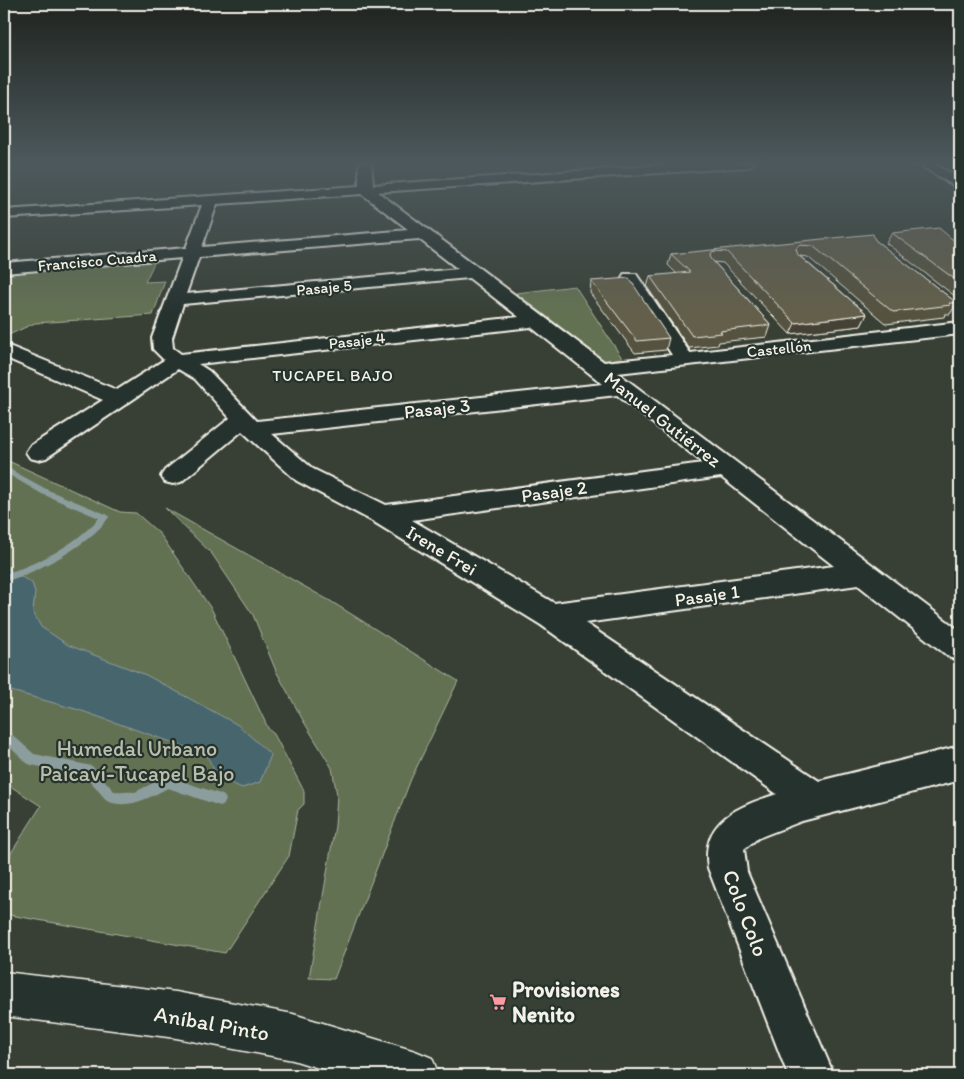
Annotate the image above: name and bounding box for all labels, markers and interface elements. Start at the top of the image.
street label: Francisco Cuadra [37,246,158,275]
street label: Pasaje 5 [296,276,353,299]
street label: Pasaje 4 [328,328,387,353]
street label: Castellón [746,336,813,361]
district label: TUCAPEL BAJO [272,366,394,385]
street label: Manuel Gutiérrez [600,367,726,472]
street label: Pasaje 3 [403,394,471,423]
street label: Pasaje 2 [520,476,588,507]
street label: Irene Frei [402,520,481,580]
street label: Pasaje 1 [673,580,741,611]
park label: Humedal Urbano Paicaví-Tucapel Bajo [39,735,235,787]
street label: Colo Colo [717,866,774,960]
place label: Provisiones Nenito [512,976,620,1028]
supermarket icon: Provisiones Nenito [488,992,508,1012]
street label: Aníbal Pinto [152,1000,271,1047]

